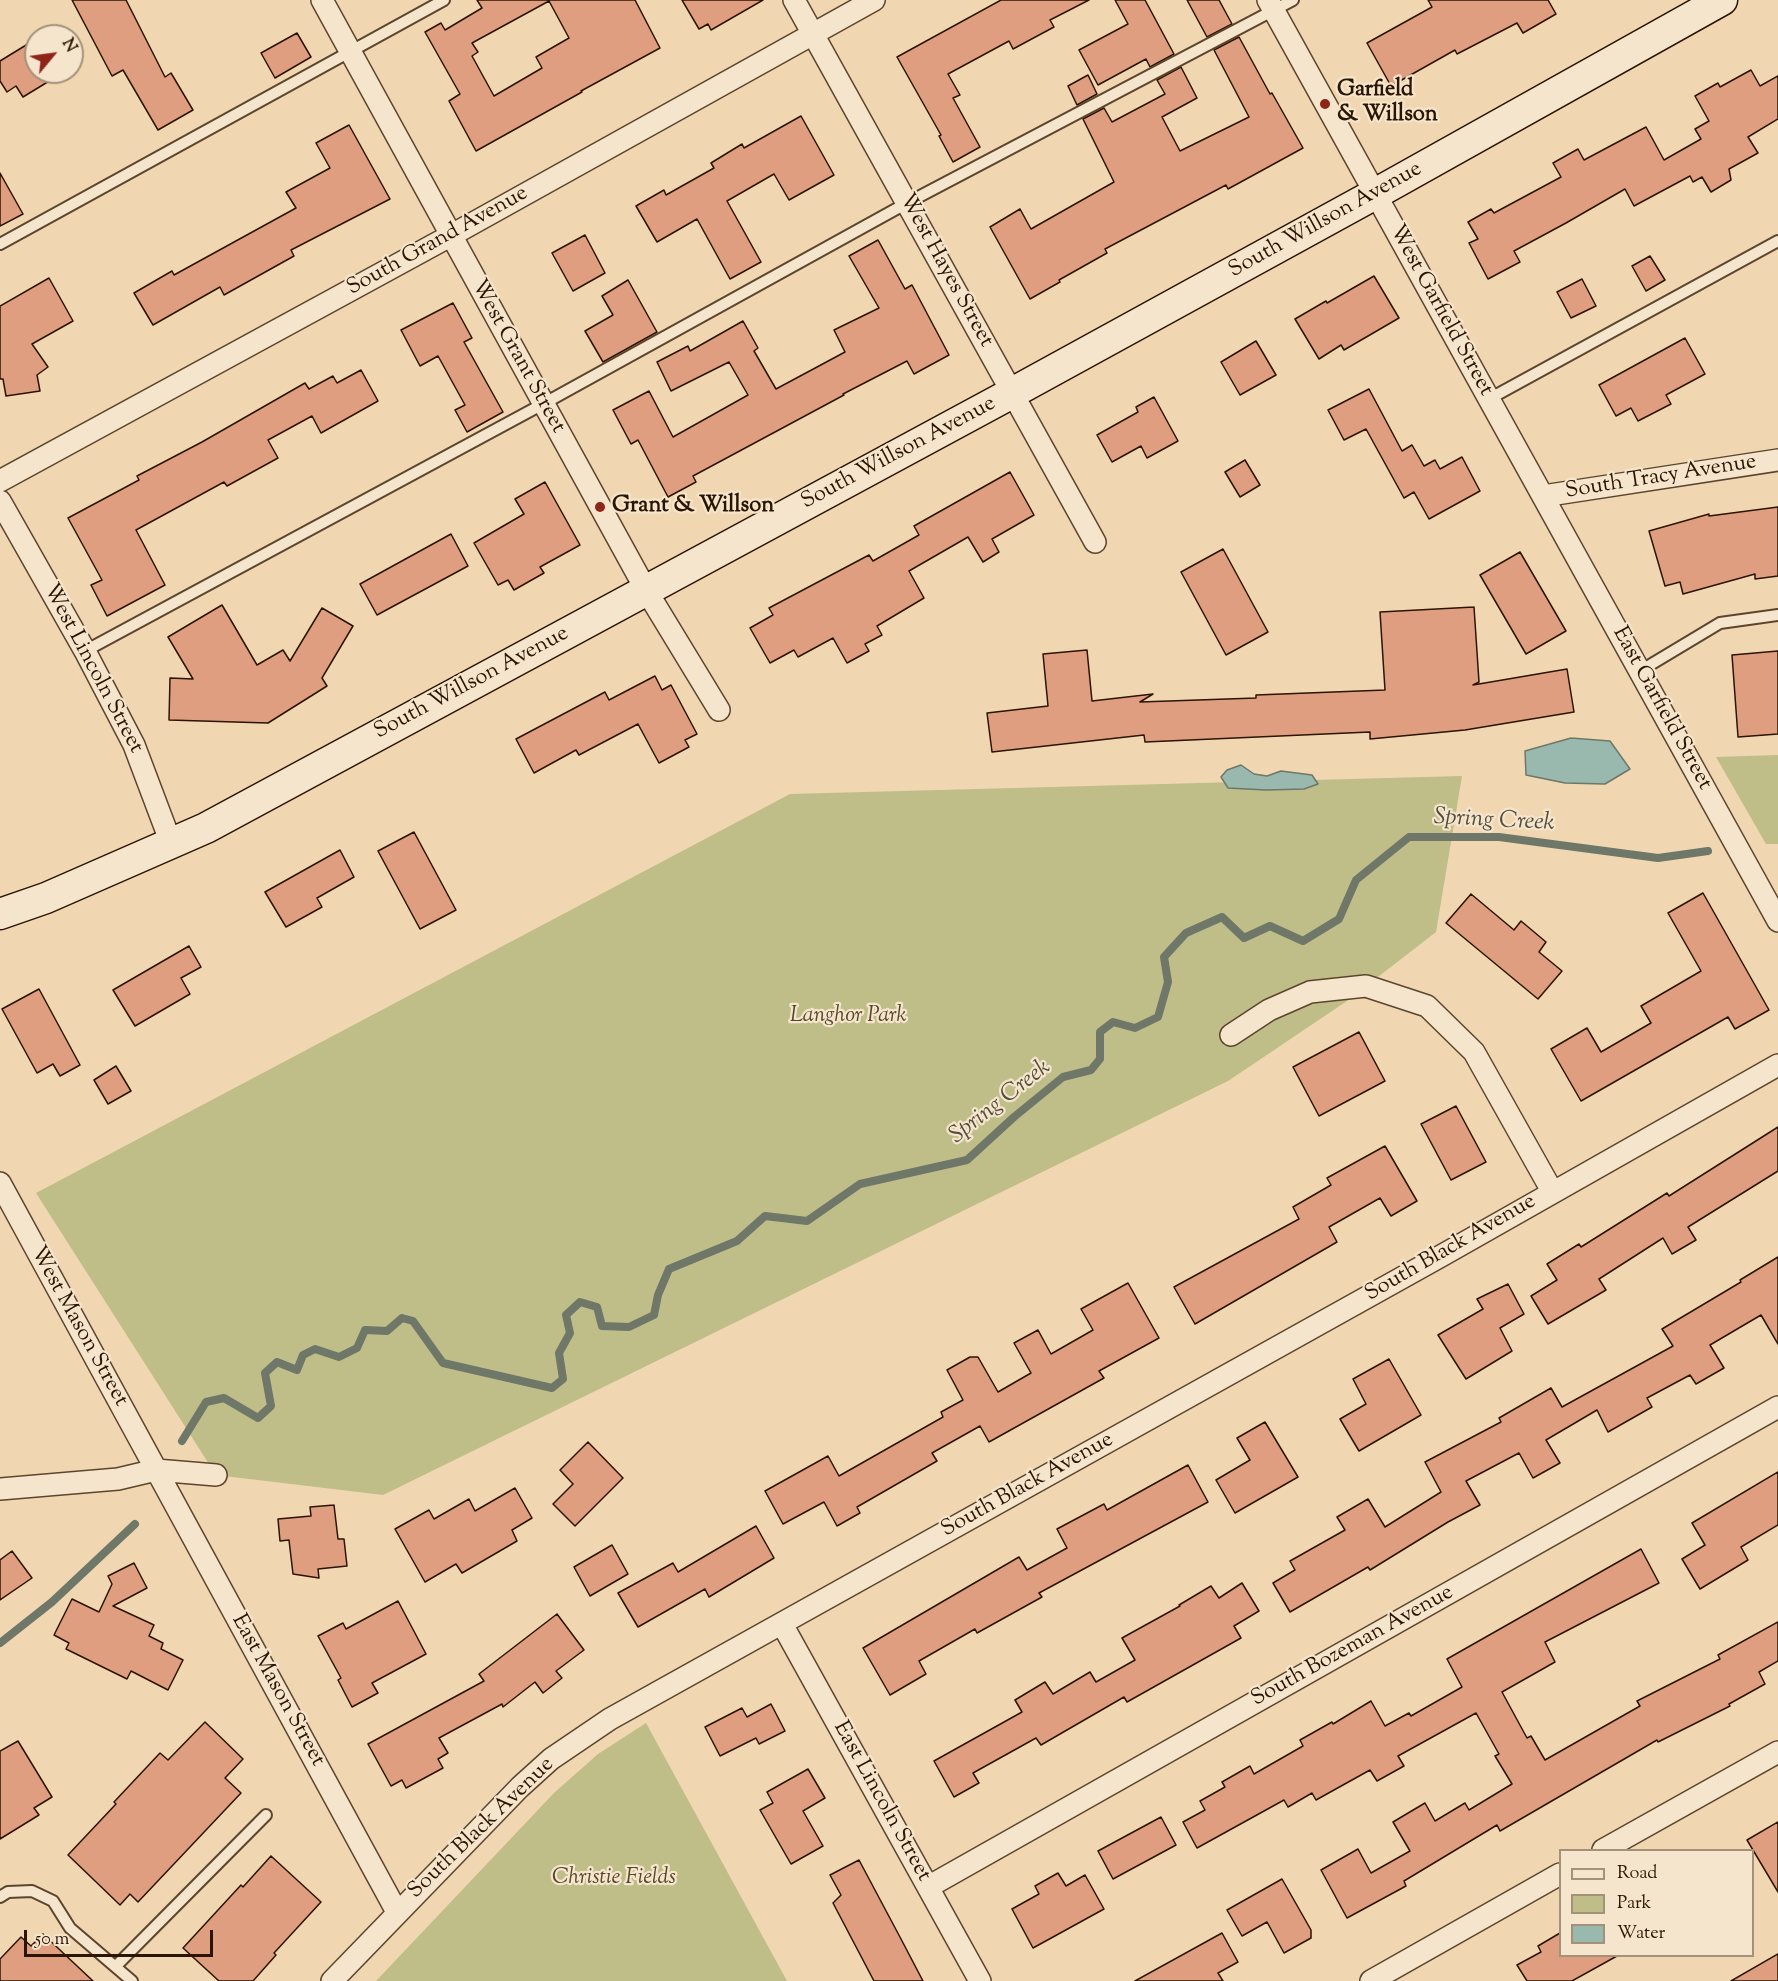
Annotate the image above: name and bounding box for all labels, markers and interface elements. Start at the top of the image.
north arrow [24,24,84,84]
text: N [55,35,82,57]
place label: Garfield & Willson [1337,78,1438,130]
marker: Garfield & Willson [1318,97,1332,111]
street label: South Willson Avenue [1225,157,1427,285]
street label: South Grand Avenue [343,181,533,303]
street label: West Hayes Street [892,190,998,352]
street label: West Garfield Street [1382,221,1498,401]
street label: West Grant Street [464,276,570,438]
street label: South Willson Avenue [797,392,1001,516]
street label: South Tracy Avenue [1564,450,1758,506]
place label: Grant & Willson [612,494,774,520]
marker: Grant & Willson [593,500,607,514]
street label: West Lincoln Street [36,580,148,758]
street label: South Willson Avenue [370,622,574,746]
street label: East Garfield Street [1605,623,1717,795]
water label: Spring Creek [1433,804,1555,840]
park label: Langhor Park [790,1004,906,1030]
water label: Spring Creek [945,1054,1057,1152]
street label: South Black Avenue [1361,1189,1541,1309]
street label: West Mason Street [23,1242,133,1412]
street label: South Black Avenue [937,1428,1119,1544]
street label: South Bozeman Avenue [1247,1580,1459,1714]
street label: East Mason Street [224,1610,330,1772]
street label: East Lincoln Street [826,1717,936,1887]
street label: South Black Avenue [404,1753,560,1905]
legend [1559,1849,1754,1957]
text: Road [1617,1861,1657,1887]
park label: Christie Fields [552,1866,676,1892]
text: Park [1617,1891,1651,1917]
scale bar [27,1918,216,1956]
text: Water [1617,1921,1665,1947]
text: 50 m [35,1927,69,1953]

